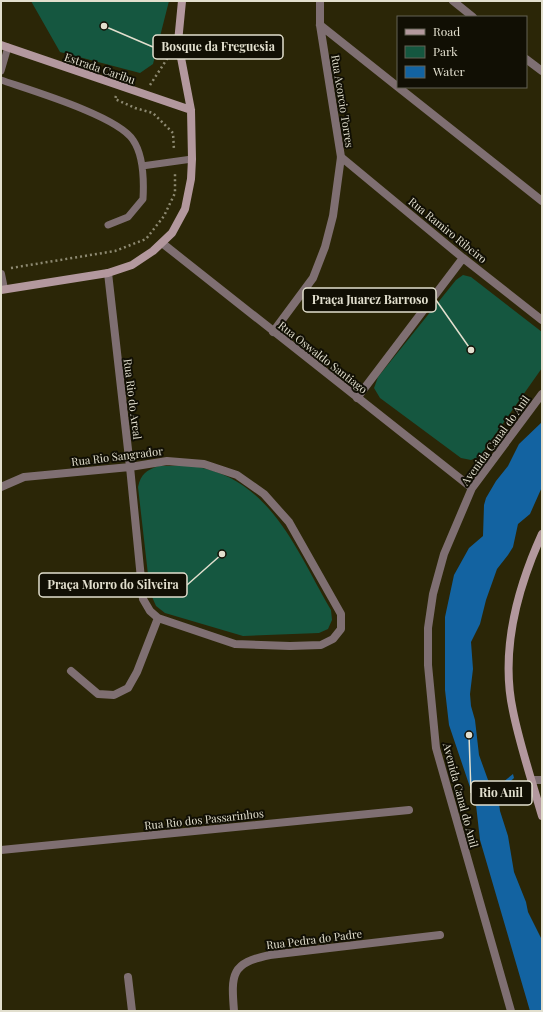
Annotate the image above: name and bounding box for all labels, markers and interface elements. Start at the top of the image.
legend [397,16,527,88]
text: Road [433,23,460,39]
callout: Bosque da Freguesia [153,35,283,59]
text: Bosque da Freguesia [161,38,276,54]
text: Park [433,43,458,59]
street label: Estrada Caribu [63,49,138,87]
street label: Rua Acorcio Torres [328,54,358,149]
text: Water [432,63,466,79]
street label: Rua Ramiro Ribeiro [406,194,490,266]
callout: Praça Juarez Barroso [303,288,436,312]
text: Praça Juarez Barroso [312,291,428,307]
street label: Rua Oswaldo Santiago [275,318,371,396]
street label: Rua Rio do Areal [121,358,145,440]
street label: Avenida Canal do Anil [457,392,533,489]
street label: Rua Rio Sangrador [70,443,164,469]
callout: Praça Morro do Silveira [39,573,187,597]
text: Praça Morro do Silveira [47,576,180,592]
street label: Avenida Canal do Anil [440,740,482,849]
callout: Rio Anil [471,781,532,805]
text: Rio Anil [479,784,523,800]
street label: Rua Rio dos Passarinhos [144,805,265,833]
street label: Rua Pedra do Padre [265,926,363,952]

